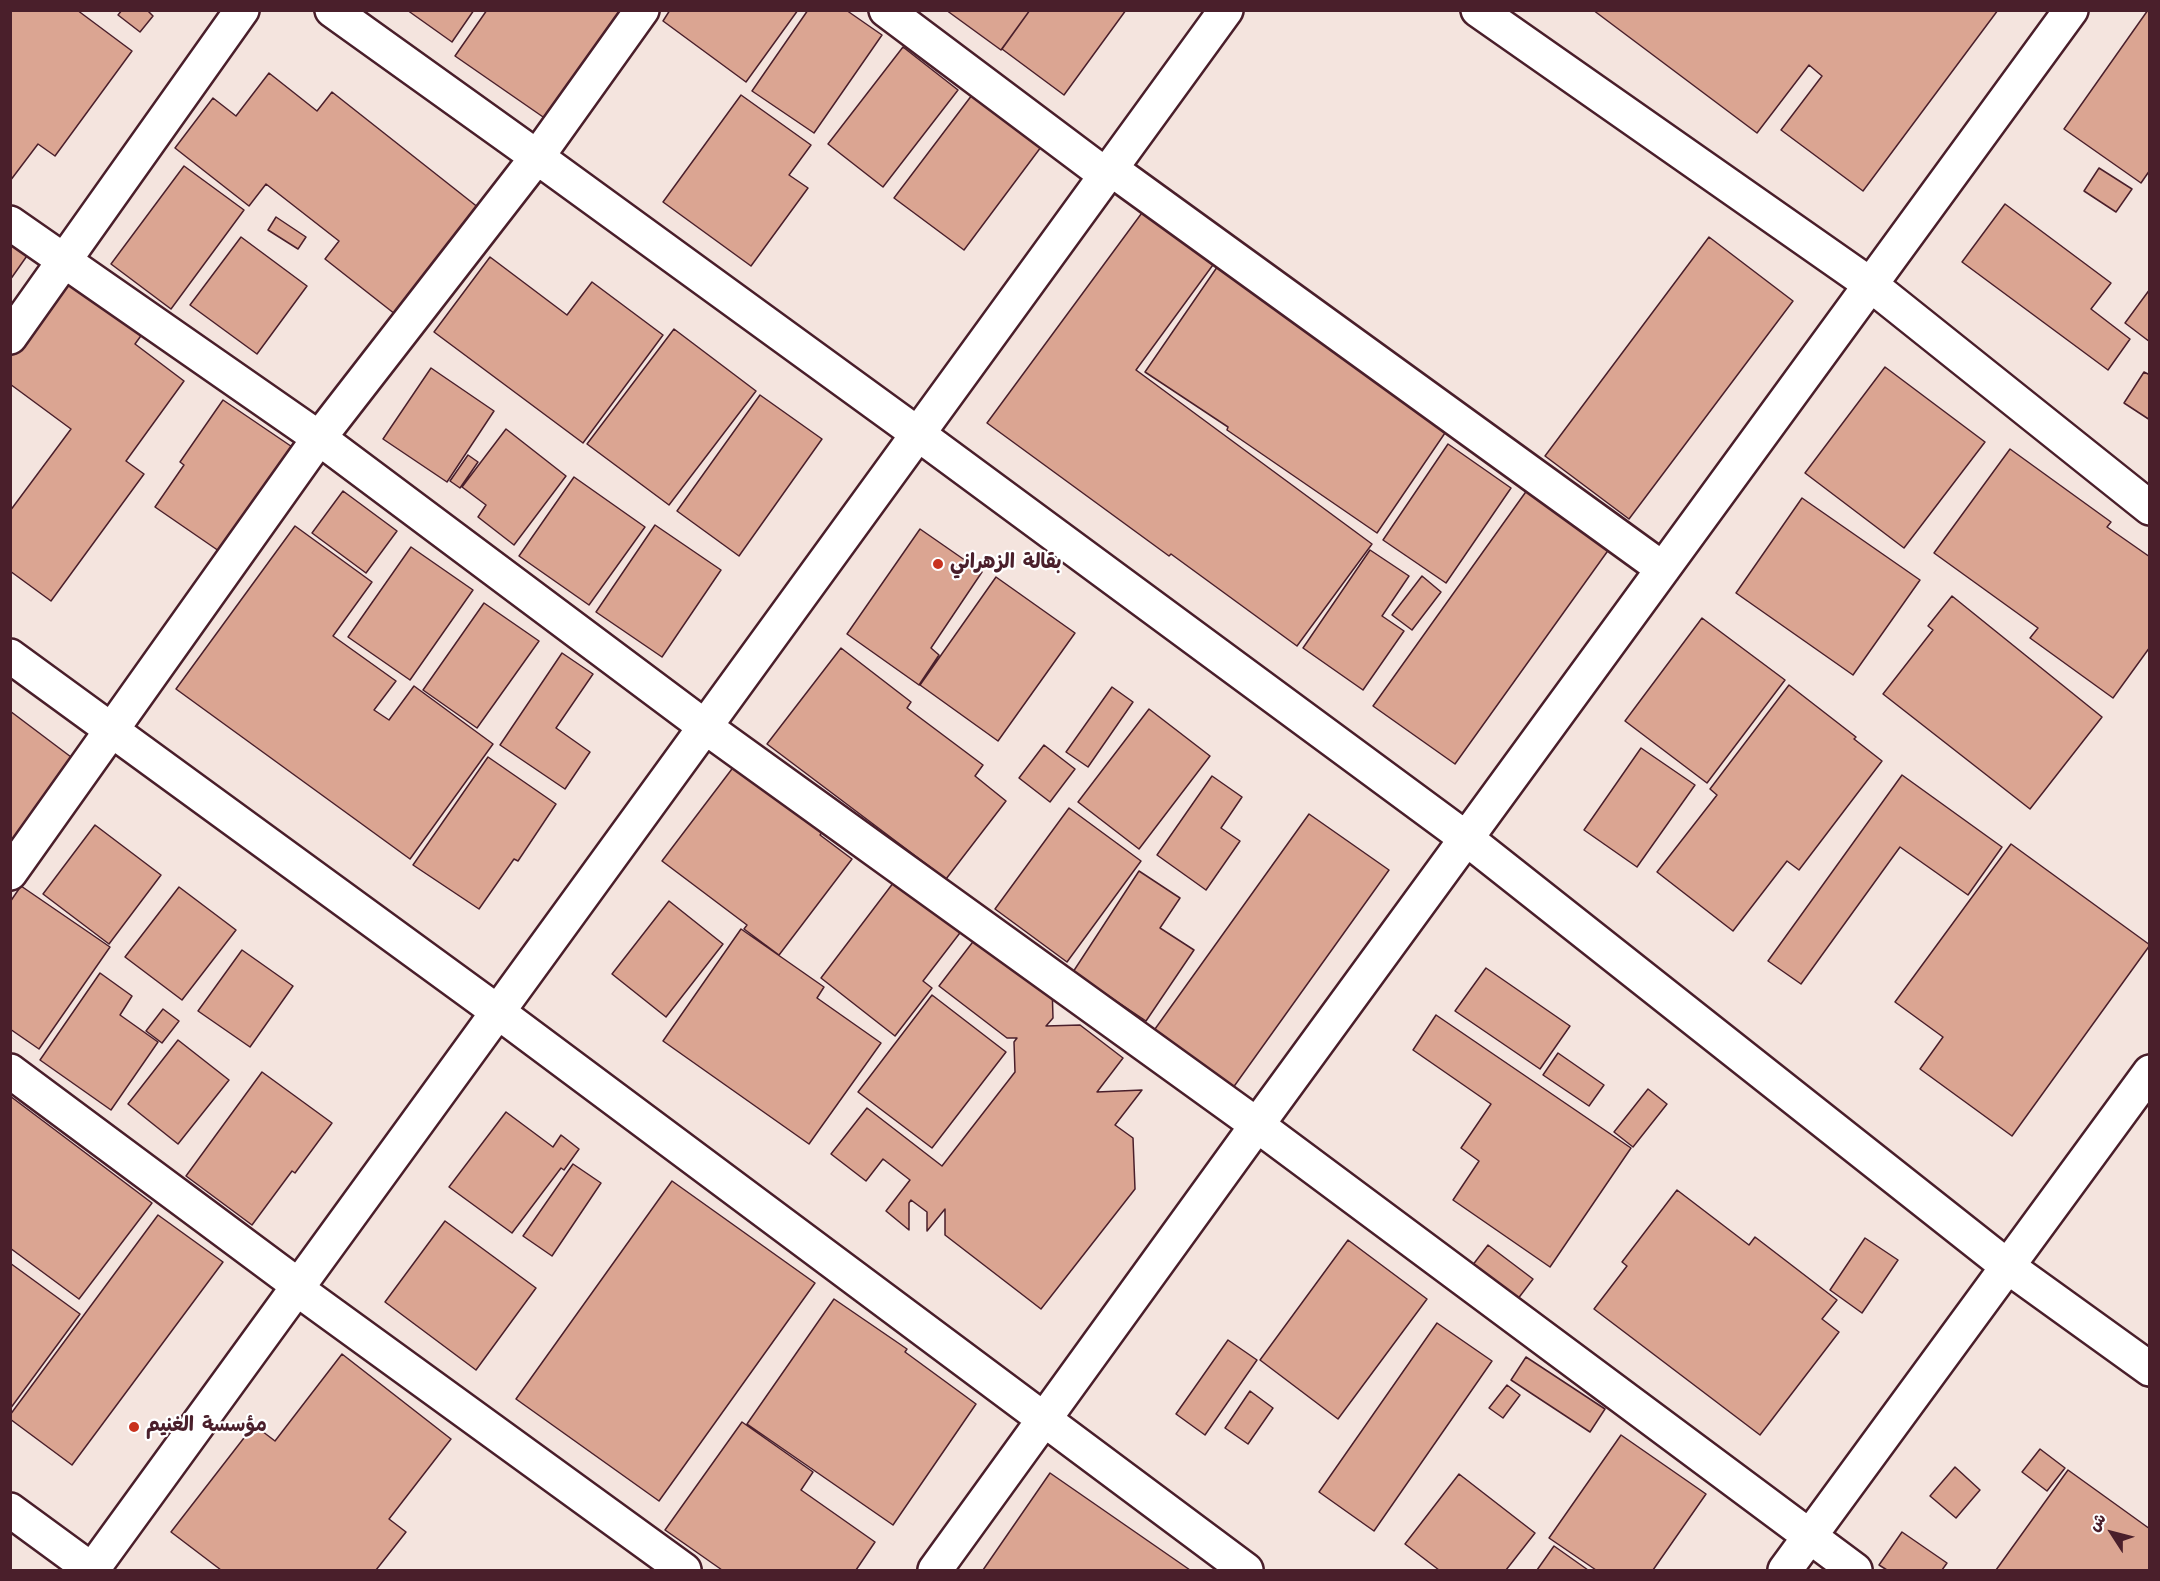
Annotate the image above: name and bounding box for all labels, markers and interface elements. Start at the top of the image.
place label: بقالة الزهراني [950,552,1062,576]
marker: بقالة الزهراني [931,557,945,571]
place label: مؤسسة الغنيم [146,1415,267,1439]
marker: مؤسسة الغنيم [127,1420,141,1434]
north arrow [2082,1503,2142,1563]
text: ش [2083,1509,2112,1536]

